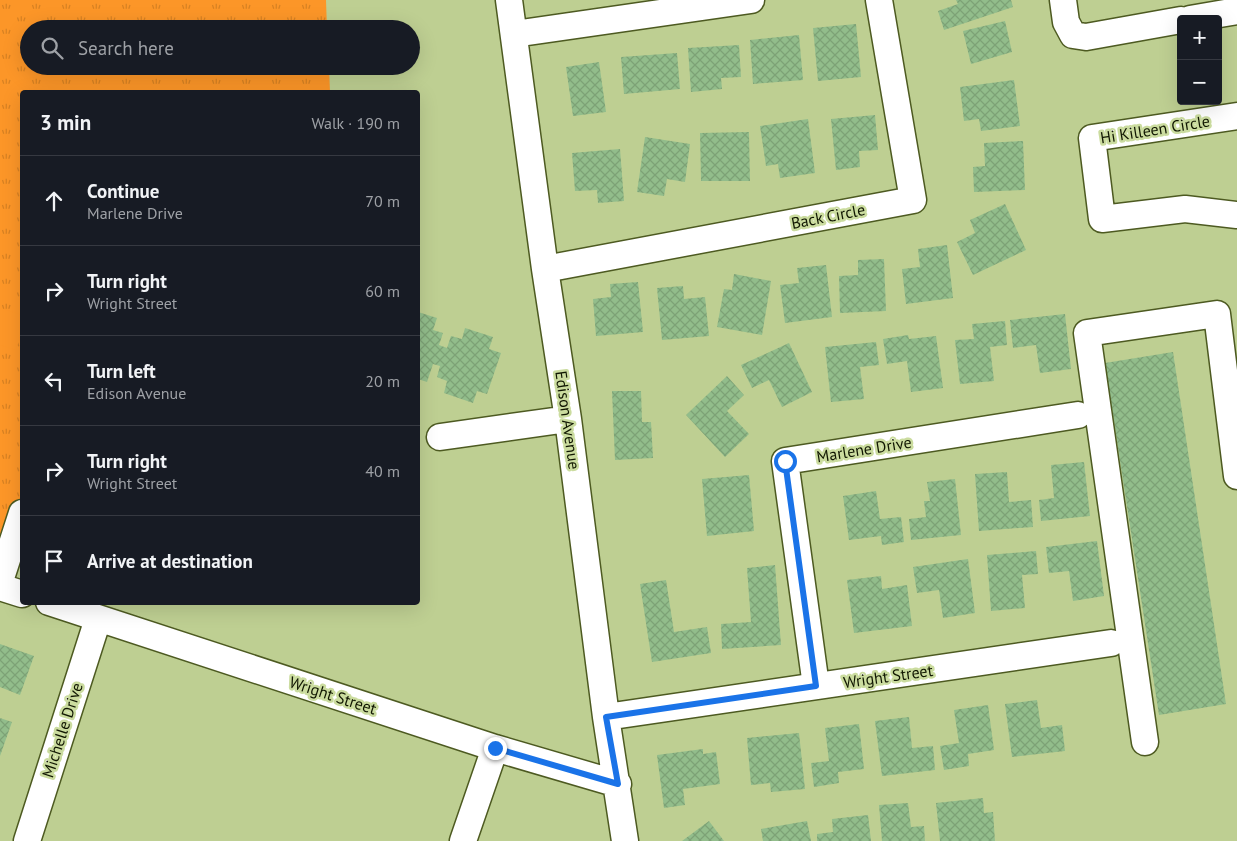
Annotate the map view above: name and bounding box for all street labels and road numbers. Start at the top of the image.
street label: Hi Killeen Circle [1099,110,1211,148]
street label: Back Circle [789,199,867,233]
street label: Edison Avenue [551,369,585,471]
street label: Marlene Drive [815,432,913,466]
street label: Wright Street [842,660,935,692]
street label: Wright Street [287,672,380,719]
street label: Michelle Drive [37,680,87,780]

